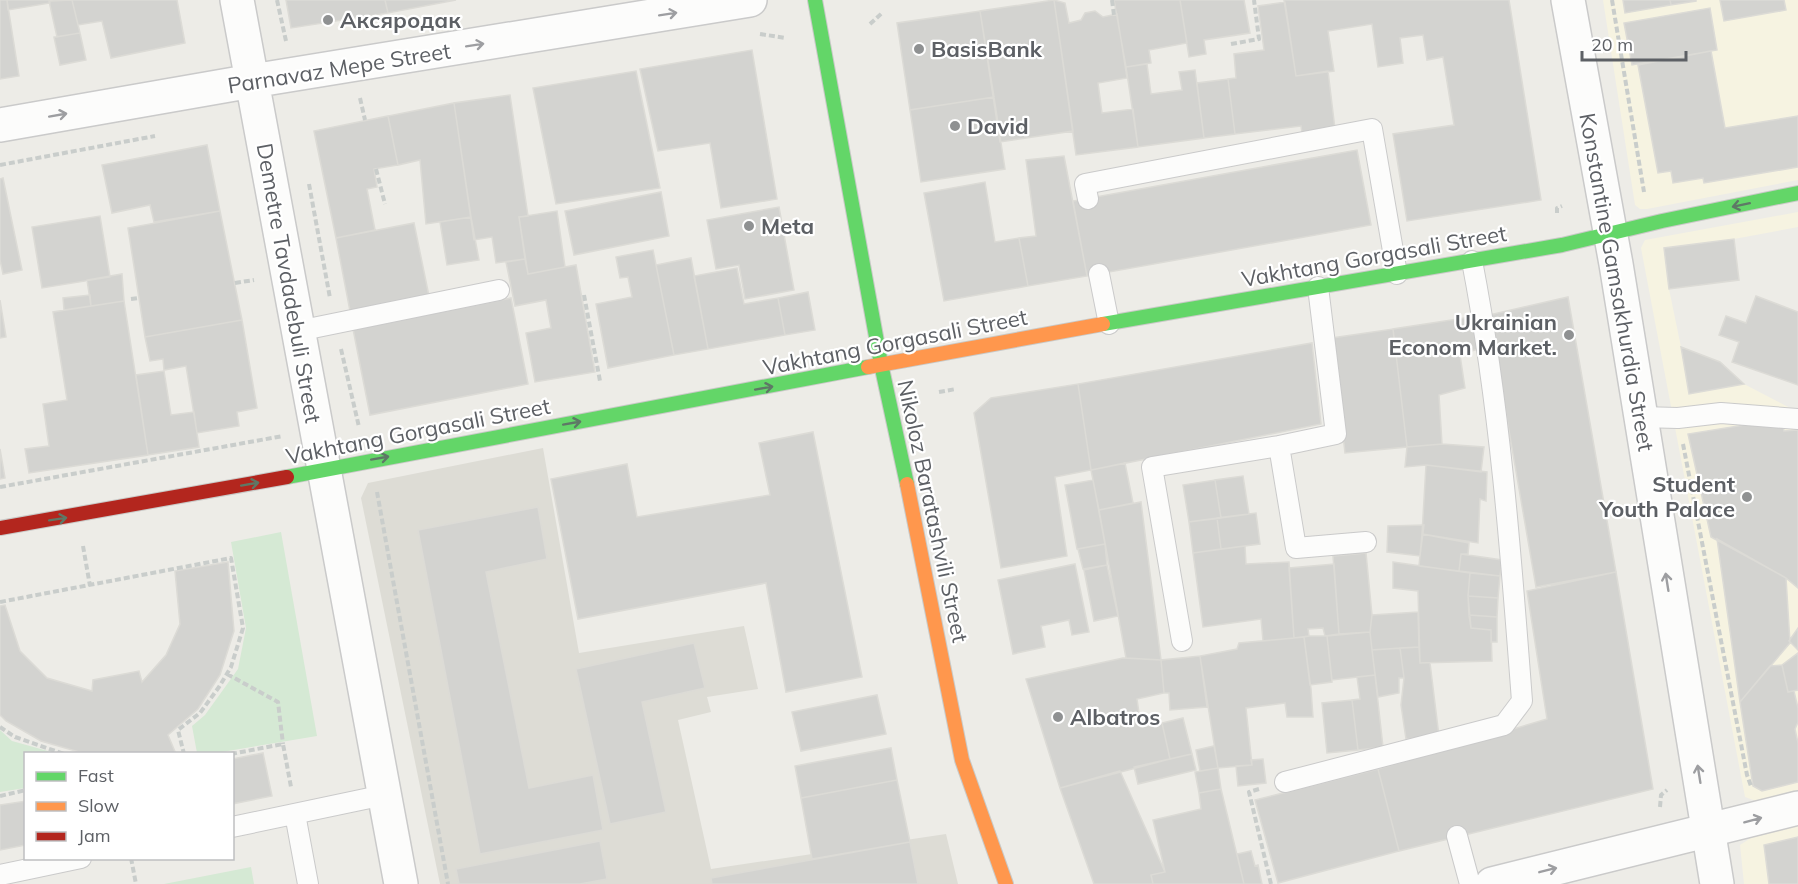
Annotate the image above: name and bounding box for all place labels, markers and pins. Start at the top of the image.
place label: Аксяродак [340,6,461,34]
marker: Аксяродак [321,13,335,27]
place label: BasisBank [931,35,1043,63]
marker: BasisBank [912,42,926,56]
place label: David [967,112,1029,140]
marker: David [948,119,962,133]
place label: Meta [761,212,814,240]
marker: Meta [742,219,756,233]
place label: Ukrainian Econom Market. [1388,308,1557,361]
marker: Ukrainian Econom Market. [1562,328,1576,342]
place label: Student Youth Palace [1598,470,1735,523]
marker: Student Youth Palace [1740,490,1754,504]
place label: Albatros [1070,703,1160,731]
marker: Albatros [1051,710,1065,724]

